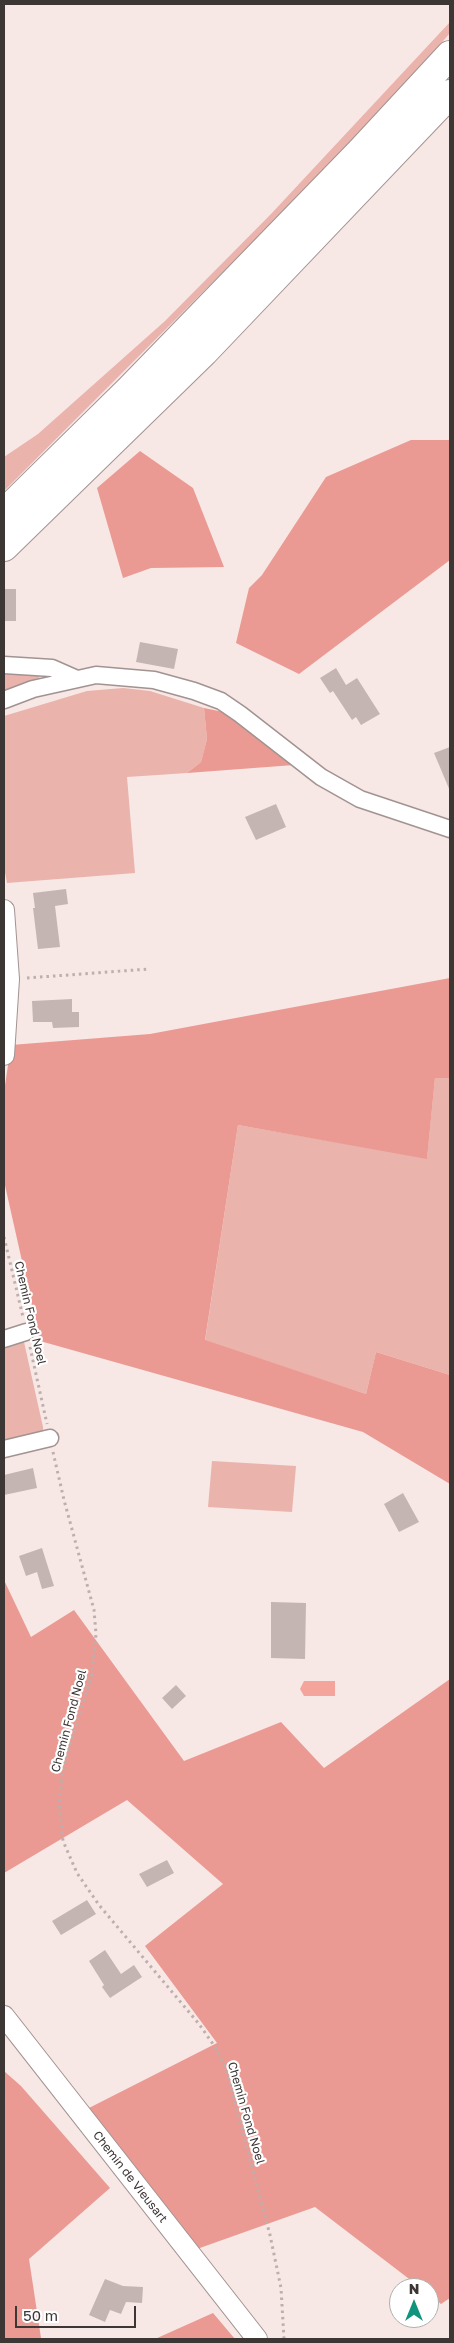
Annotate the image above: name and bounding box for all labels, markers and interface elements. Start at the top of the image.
street label: Chemin Fond Noel [11,1260,49,1366]
street label: Chemin Fond Noel [48,1668,90,1774]
street label: Chemin Fond Noel [224,2060,268,2166]
street label: Chemin de Vieusart [90,2128,170,2226]
north arrow [389,2278,439,2328]
text: N [409,2280,419,2297]
scale bar [18,2296,139,2328]
text: 50 m [23,2306,58,2324]

